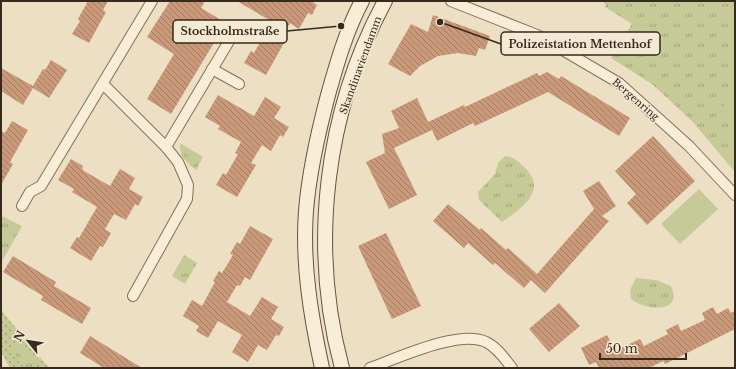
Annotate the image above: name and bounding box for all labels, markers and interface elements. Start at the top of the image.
street label: Skandinaviendamm [337,14,384,116]
callout: Stockholmstraße [173,20,287,43]
text: Stockholmstraße [181,24,280,38]
callout: Polizeistation Mettenhof [501,32,660,55]
text: Polizeistation Mettenhof [508,37,653,51]
street label: Bergenring [610,76,663,124]
north arrow [8,321,48,361]
text: N [11,327,28,344]
scale bar [600,335,686,361]
text: 50 m [606,341,638,356]

